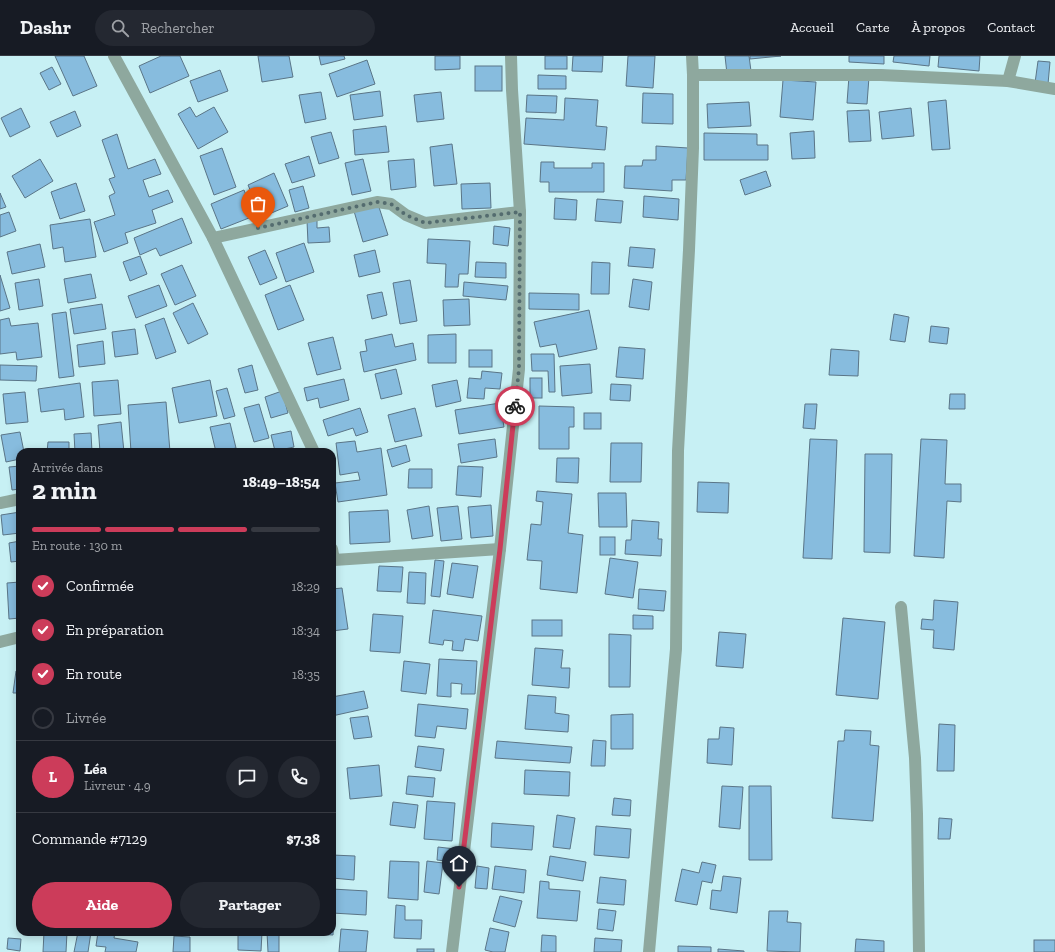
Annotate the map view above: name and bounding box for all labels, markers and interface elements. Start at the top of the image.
search box [95,10,375,46]
text: Dashr [20,16,71,39]
icon: search [109,17,131,39]
text: Rechercher [141,19,215,37]
text: Accueil [790,19,834,36]
text: Carte [856,19,890,36]
text: À propos [912,19,965,36]
text: Contact [987,19,1035,36]
pin [241,187,275,228]
icon: bag [247,193,269,215]
courier [495,386,535,426]
icon: bike [504,395,526,417]
text: Arrivée dans [32,460,103,475]
text: 18:49–18:54 [243,473,320,491]
text: 2 min [32,474,97,506]
text: En route · 130 m [32,538,122,553]
icon: check [32,575,54,597]
text: Confirmée [66,577,134,595]
text: 18:29 [291,579,320,594]
icon: check [32,619,54,641]
text: En préparation [66,621,164,639]
text: 18:34 [292,623,320,638]
icon: check [32,663,54,685]
text: En route [66,665,122,683]
text: 18:35 [292,667,320,682]
text: Livrée [66,709,106,727]
button: chat [226,756,268,798]
button: phone [278,756,320,798]
text: Léa [84,760,107,778]
text: L [49,768,57,786]
text: Livreur · 4.9 [84,778,151,793]
text: Commande #7129 [32,830,147,848]
text: $7.38 [286,830,320,848]
pin [442,846,476,887]
icon: home [448,852,470,874]
button: Aide [32,882,172,928]
button: Partager [180,882,320,928]

